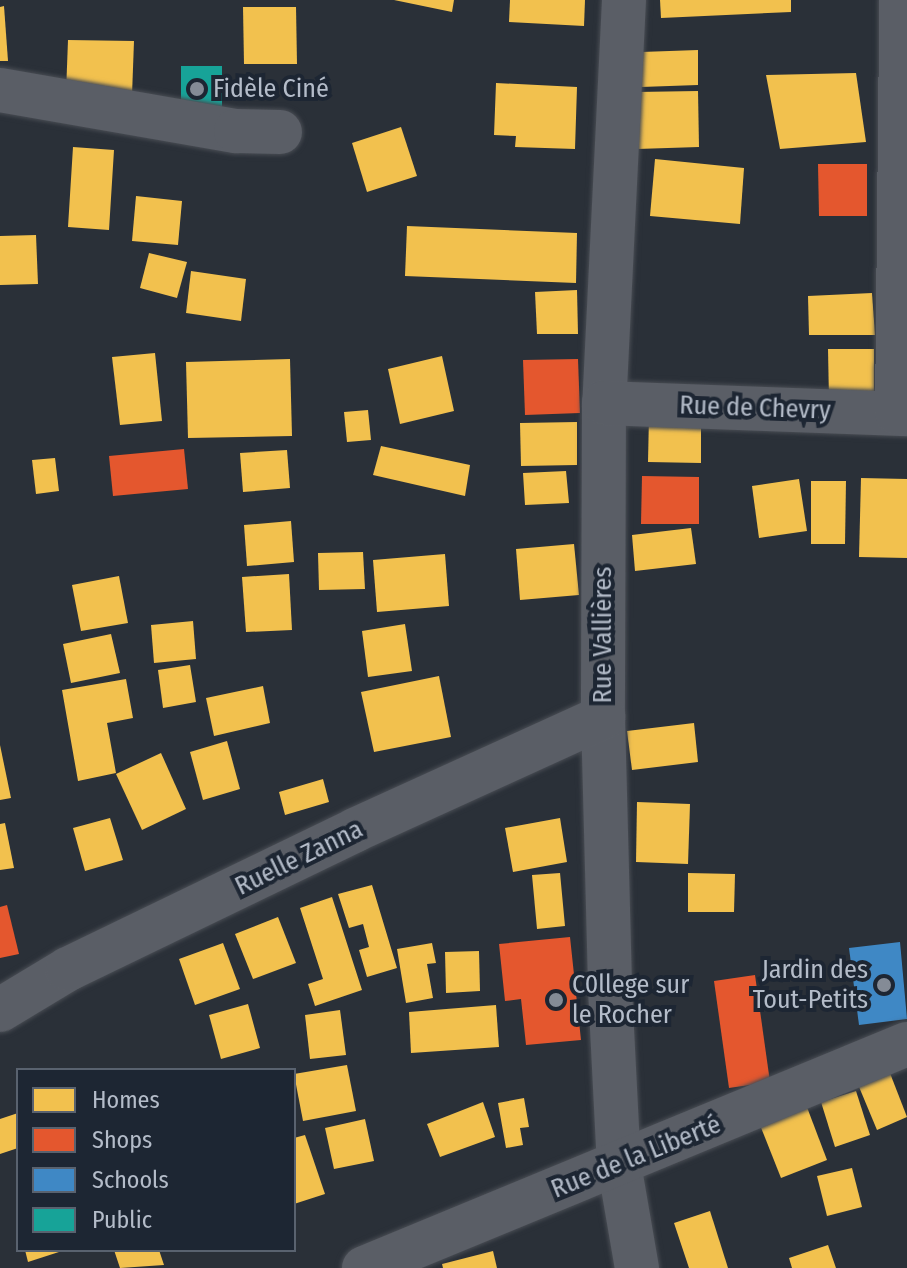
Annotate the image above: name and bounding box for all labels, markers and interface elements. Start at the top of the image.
place label: Fidèle Ciné [213,73,329,105]
marker: Fidèle Ciné [188,80,206,98]
street label: Rue de Chevry [679,390,831,426]
street label: Rue Vallières [587,567,619,703]
street label: Ruelle Zanna [230,814,368,902]
place label: Jardin des Tout-Petits [753,954,868,1016]
place label: C0llege sur le Rocher [572,969,689,1030]
marker: Jardin des Tout-Petits [875,976,893,994]
marker: C0llege sur le Rocher [547,991,565,1009]
legend [16,1068,296,1252]
text: Homes [92,1086,160,1114]
street label: Rue de la Liberté [547,1109,725,1205]
text: Shops [92,1126,152,1154]
text: Schools [92,1166,169,1194]
text: Public [92,1206,152,1234]

